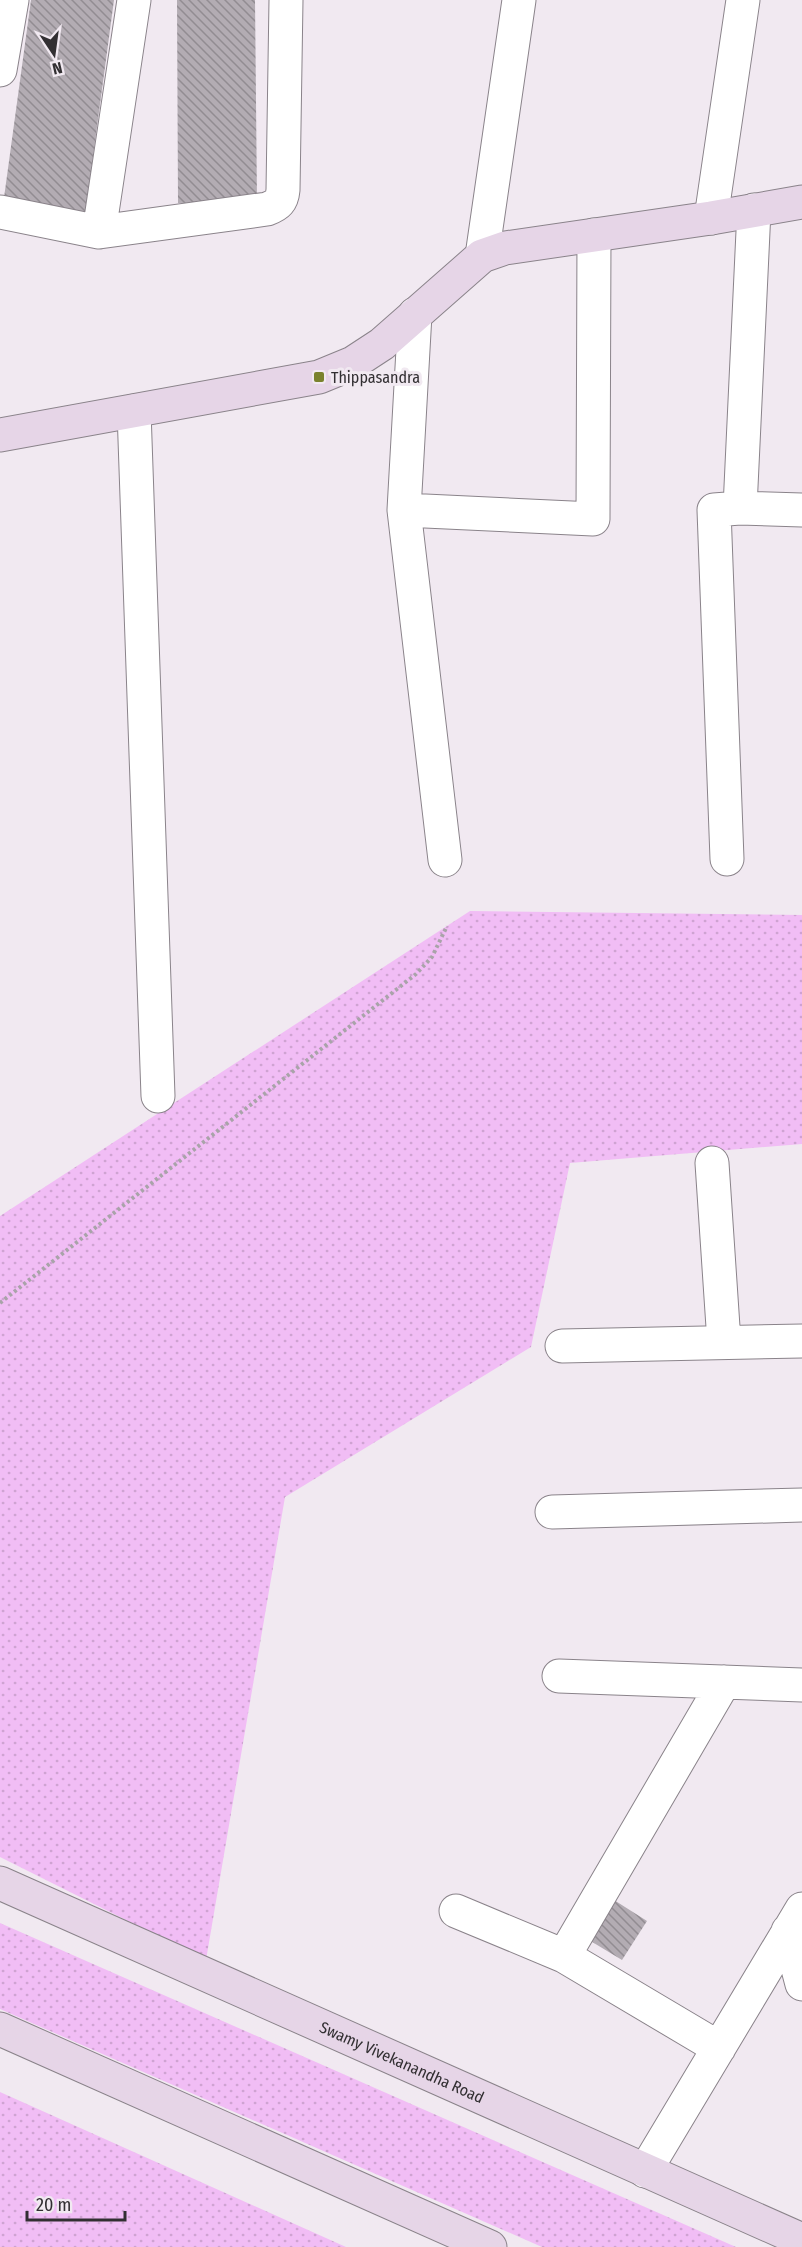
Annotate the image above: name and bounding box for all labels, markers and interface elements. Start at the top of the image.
north arrow [24,24,84,84]
text: N [50,58,64,78]
place label: Thippasandra [331,368,420,387]
marker: Thippasandra [312,370,326,384]
street label: Swamy Vivekanandha Road [317,2017,487,2107]
scale bar [27,2184,124,2222]
text: 20 m [36,2194,71,2216]

